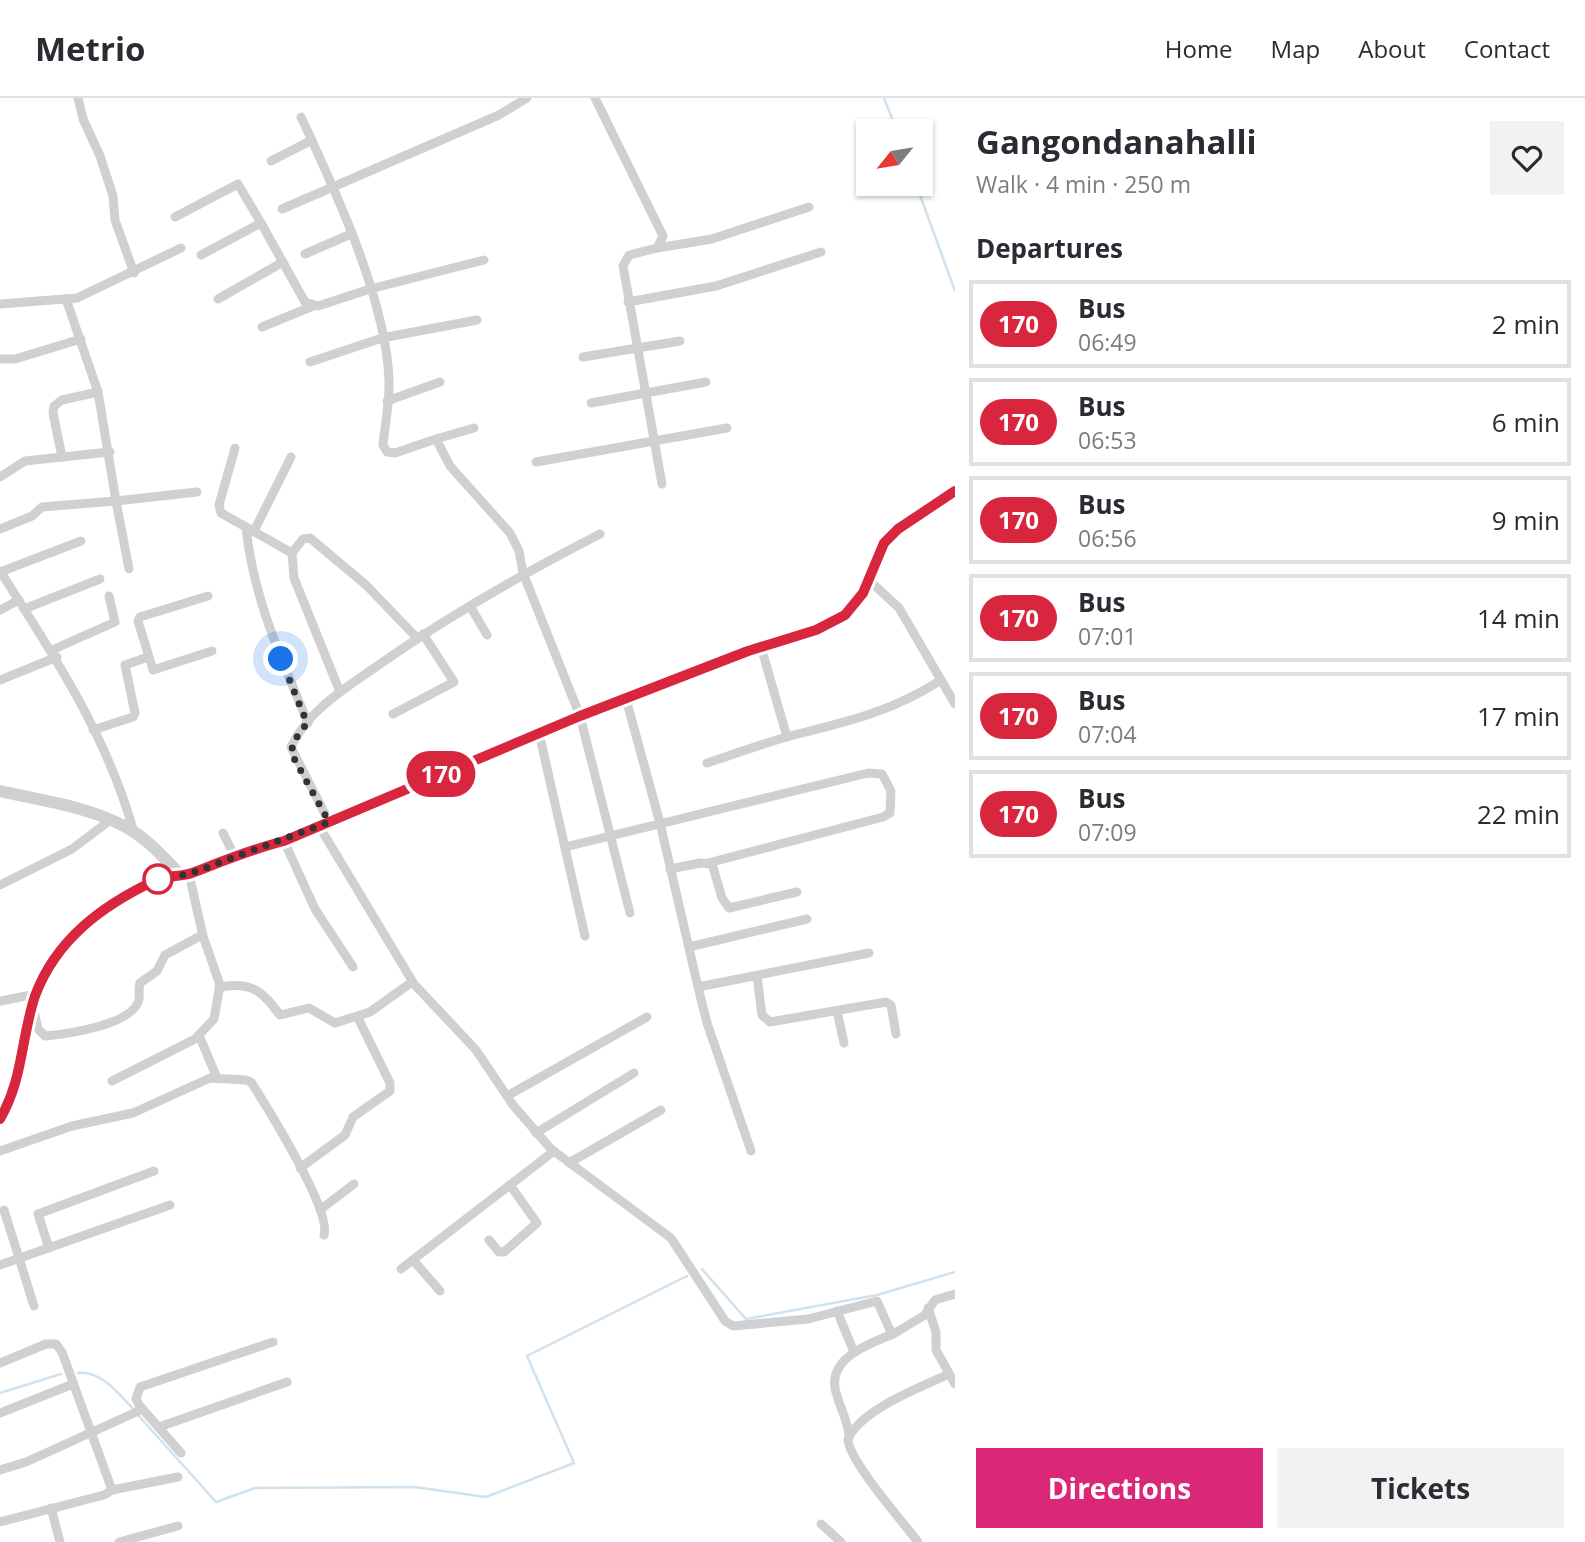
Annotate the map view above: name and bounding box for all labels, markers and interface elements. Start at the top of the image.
text: Metrio [35,26,145,71]
text: Home [1165,32,1233,65]
text: Map [1271,32,1320,65]
text: About [1358,32,1426,65]
text: Contact [1464,32,1550,65]
north arrow [856,119,933,196]
map controls [856,119,933,196]
text: Gangondanahalli [976,119,1257,164]
button: heart [1490,121,1564,195]
text: Walk · 4 min · 250 m [976,168,1191,200]
text: Departures [976,230,1123,266]
text: Bus [1078,290,1125,326]
text: 2 min [1492,306,1560,342]
text: 170 [998,307,1039,340]
text: 06:49 [1078,326,1137,358]
text: Bus [1078,388,1125,424]
text: 6 min [1492,404,1560,440]
text: 170 [998,405,1039,438]
text: 06:53 [1078,424,1137,456]
text: Bus [1078,486,1125,522]
text: 9 min [1492,502,1560,538]
text: 170 [998,503,1039,536]
text: 06:56 [1078,522,1137,554]
text: Bus [1078,584,1125,620]
text: 14 min [1477,600,1560,636]
text: 170 [998,601,1039,634]
text: 07:01 [1078,620,1137,652]
your location [263,641,298,676]
text: Bus [1078,682,1125,718]
text: 17 min [1477,698,1560,734]
text: 170 [998,699,1039,732]
text: 07:04 [1078,718,1137,750]
line badge: 170 [401,751,481,797]
text: 170 [420,757,462,790]
text: Bus [1078,780,1125,816]
text: 22 min [1477,796,1560,832]
text: 170 [998,797,1039,830]
text: 07:09 [1078,816,1137,848]
unlabelled marker [143,864,173,894]
button: Directions [976,1448,1263,1528]
button: Tickets [1277,1448,1564,1528]

